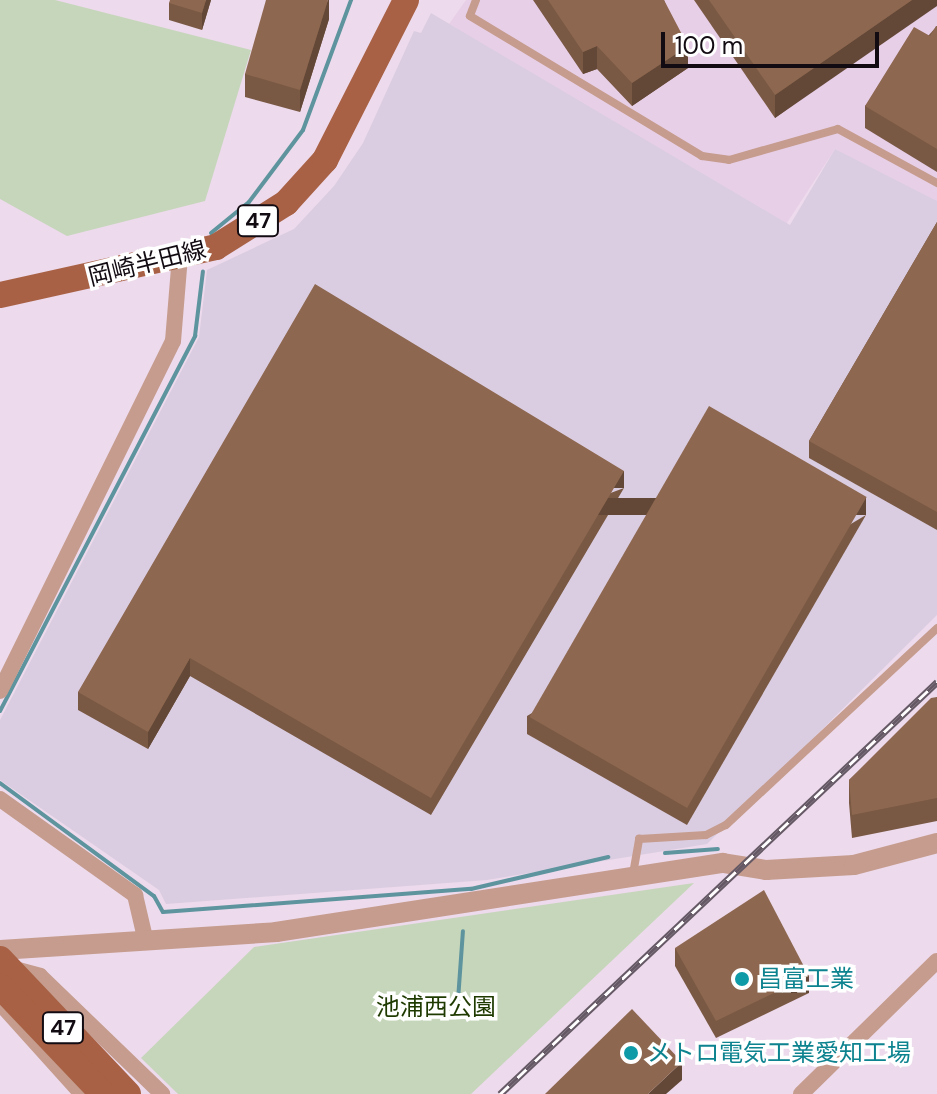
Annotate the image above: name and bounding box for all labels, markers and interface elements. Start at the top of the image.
scale bar [665,16,883,66]
text: 100 m [675,30,743,61]
road number: 47 [236,203,280,239]
street label: 岡崎半田線 [85,235,209,291]
place label: 昌富工業 [758,965,854,993]
marker: 昌富工業 [733,970,751,988]
park label: 池浦西公園 [376,993,496,1021]
road number: 47 [41,1010,85,1046]
place label: メトロ電気工業愛知工場 [647,1039,911,1067]
marker: メトロ電気工業愛知工場 [622,1044,640,1062]

